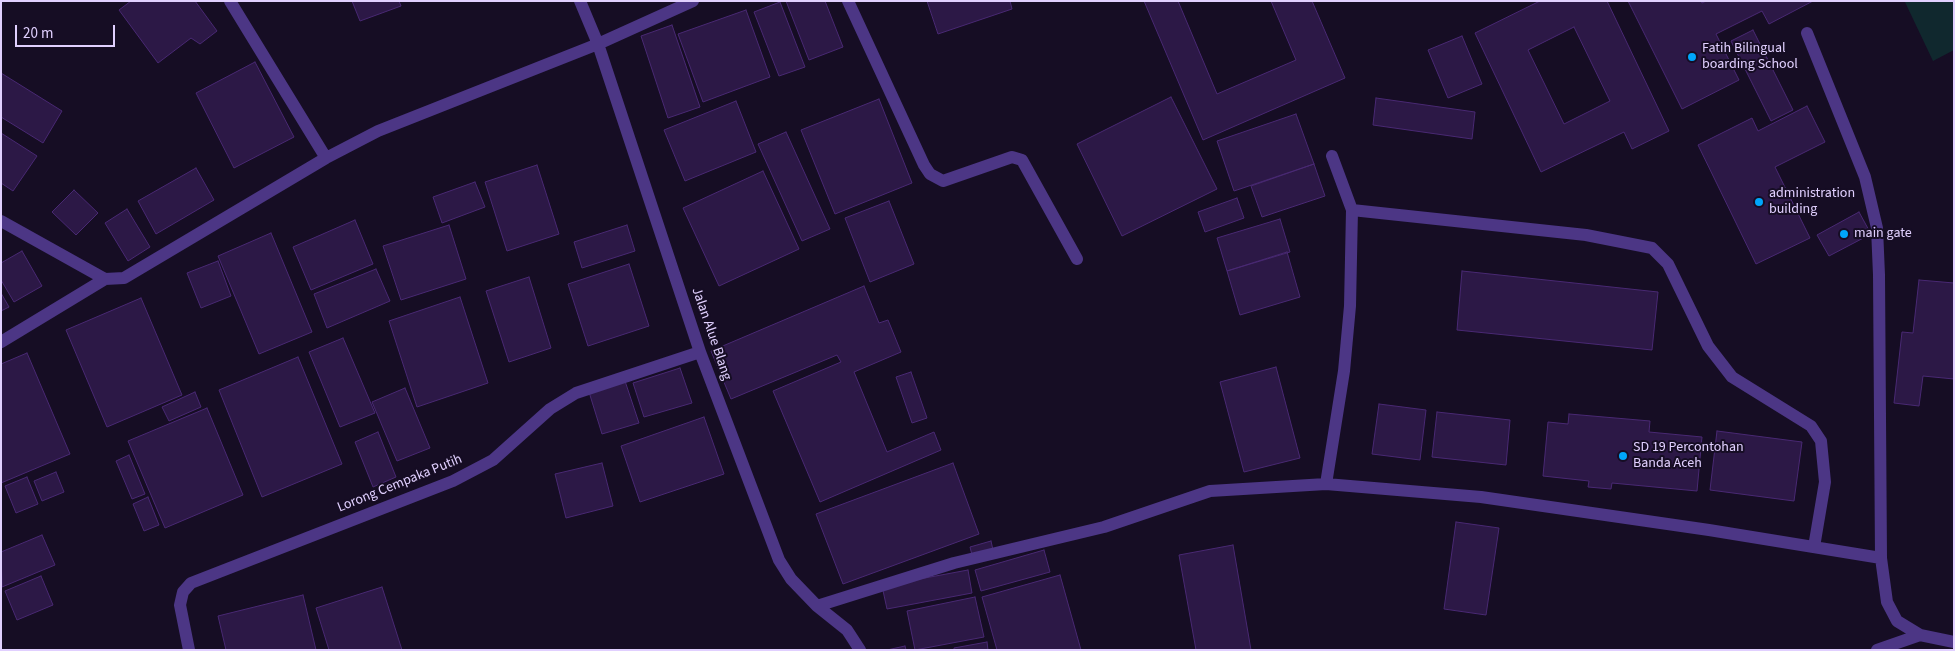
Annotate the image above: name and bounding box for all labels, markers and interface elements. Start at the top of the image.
scale bar [18,15,118,47]
text: 20 m [23,23,53,44]
place label: Fatih Bilingual boarding School [1702,41,1798,74]
marker: Fatih Bilingual boarding School [1686,51,1698,63]
place label: administration building [1769,186,1855,218]
marker: administration building [1753,196,1765,208]
place label: main gate [1854,226,1912,242]
marker: main gate [1838,228,1850,240]
street label: Jalan Alue Blang [687,285,735,383]
place label: SD 19 Percontohan Banda Aceh [1633,440,1744,472]
marker: SD 19 Percontohan Banda Aceh [1617,450,1629,462]
street label: Lorong Cempaka Putih [335,451,465,517]

